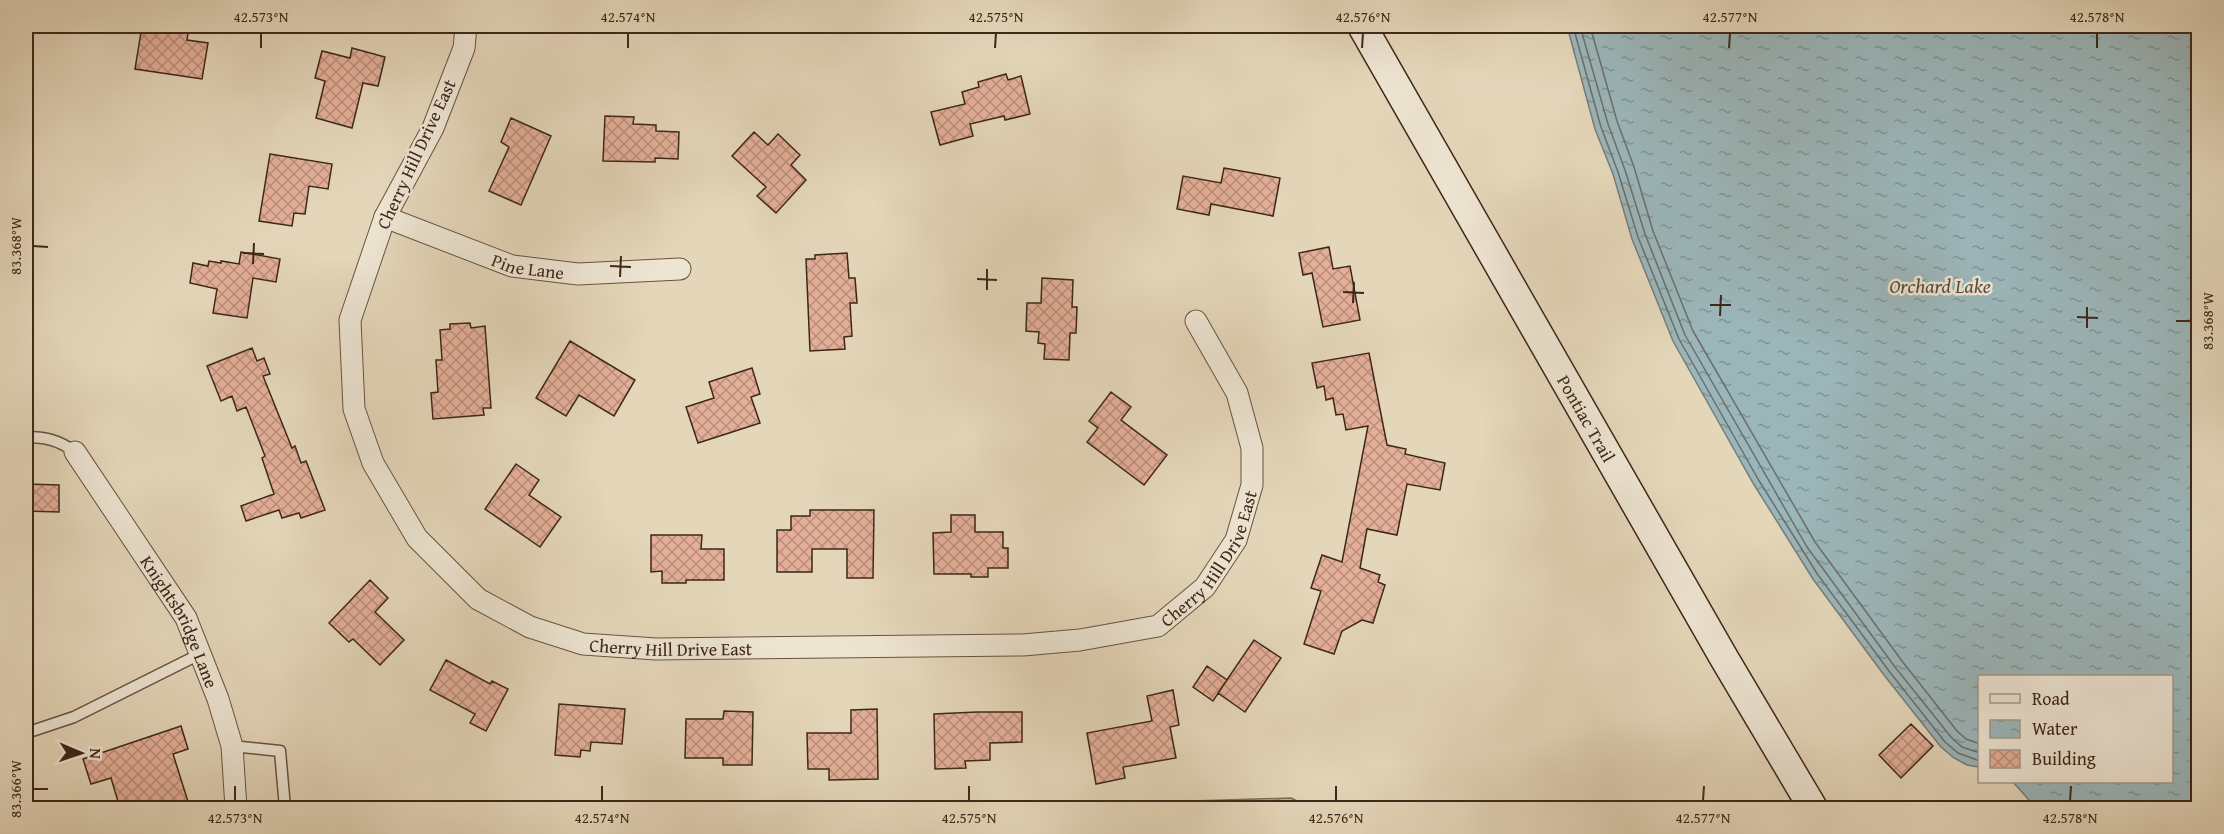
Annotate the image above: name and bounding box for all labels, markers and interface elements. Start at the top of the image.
text: 42.573°N [234,6,289,27]
text: 42.574°N [601,6,656,27]
text: 42.575°N [969,6,1024,27]
text: 42.576°N [1336,6,1391,27]
text: 42.577°N [1703,6,1758,27]
text: 42.578°N [2070,6,2125,27]
street label: Cherry Hill Drive East [369,74,463,233]
text: 83.368°W [5,217,26,275]
street label: Pine Lane [488,246,566,286]
water label: Orchard Lake [1889,271,1991,300]
text: 83.368°W [2197,292,2218,350]
street label: Pontiac Trail [1551,369,1622,467]
street label: Cherry Hill Drive East [1154,486,1263,633]
street label: Knightsbridge Lane [134,550,226,692]
street label: Cherry Hill Drive East [589,631,753,663]
legend [1978,675,2173,783]
text: Road [2032,685,2070,712]
text: Water [2032,715,2078,742]
north arrow [51,723,111,783]
text: Building [2032,745,2096,772]
text: N [84,748,108,760]
text: 83.366°W [5,760,26,818]
text: 42.573°N [208,807,263,828]
text: 42.574°N [575,807,630,828]
text: 42.575°N [942,807,997,828]
text: 42.576°N [1309,807,1364,828]
text: 42.577°N [1676,807,1731,828]
text: 42.578°N [2043,807,2098,828]

